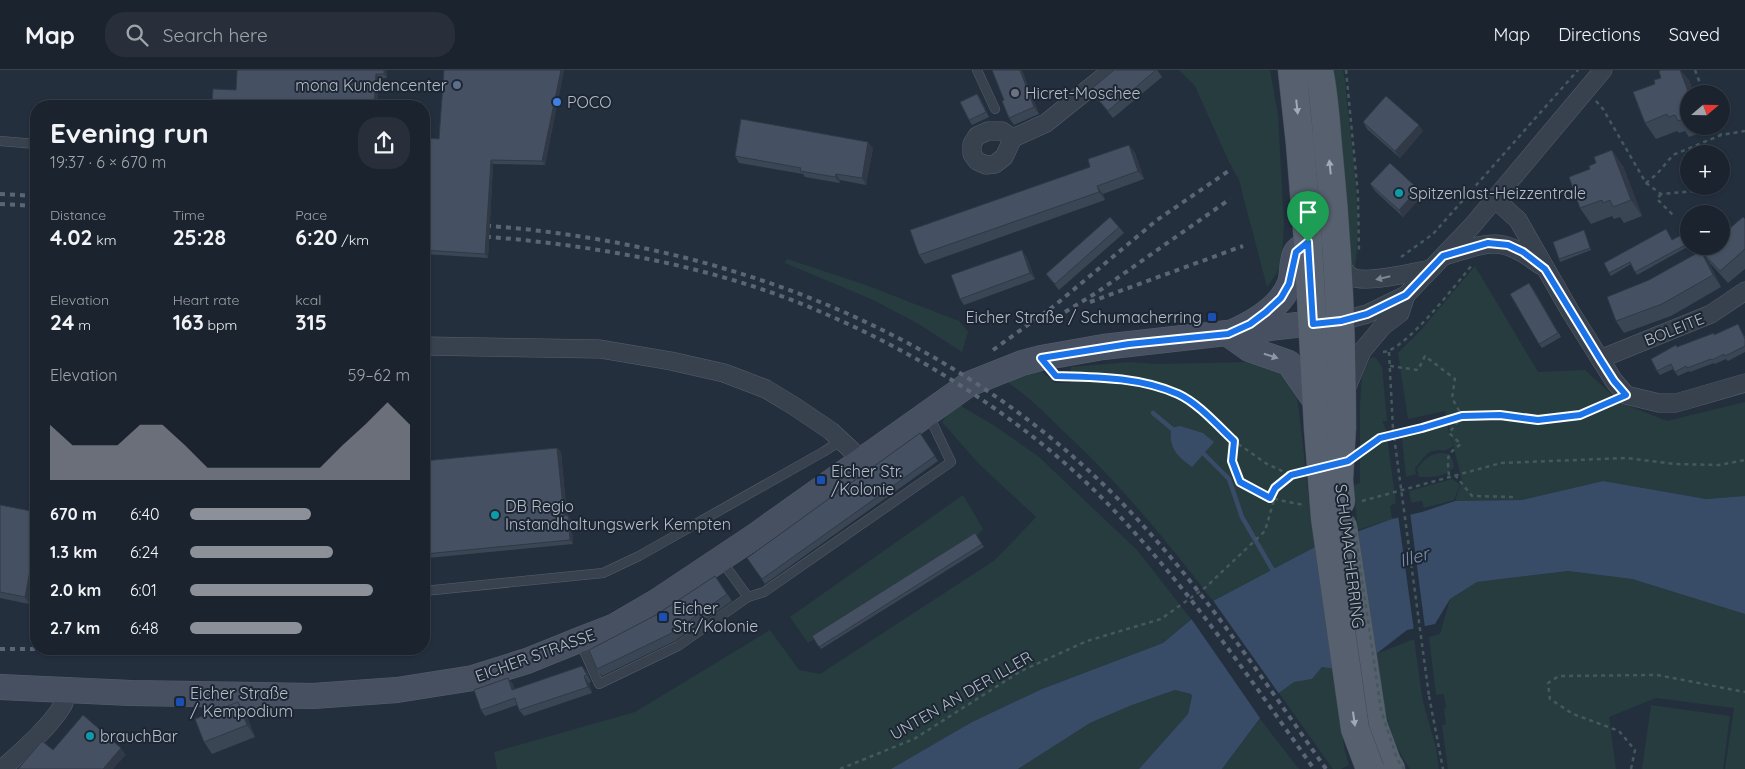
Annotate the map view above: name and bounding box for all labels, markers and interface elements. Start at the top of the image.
search box [105,12,455,57]
text: Map [25,20,75,50]
icon: search [123,21,151,49]
text: Search here [163,23,268,47]
text: Map [1493,23,1530,46]
text: Directions [1558,23,1641,46]
text: Saved [1669,23,1720,46]
place label: mona Kundencenter [295,75,447,95]
marker: mona Kundencenter [451,79,463,91]
place label: Hicret-Moschee [1025,83,1141,103]
north arrow [1680,85,1730,135]
map controls [1680,85,1730,255]
marker: Hicret-Moschee [1009,87,1021,99]
place label: POCO [567,92,612,112]
marker: POCO [551,96,563,108]
one-way arrow [1293,99,1301,115]
text: Evening run [50,115,209,150]
button: share [358,117,410,169]
button: + [1680,145,1730,195]
text: 19:37 · 6 × 670 m [50,152,166,172]
one-way arrow [1326,159,1334,175]
place label: Spitzenlast-Heizzentrale [1409,183,1586,203]
marker: Spitzenlast-Heizzentrale [1393,187,1405,199]
pin [1287,191,1329,242]
icon: arrive [1294,198,1322,226]
button: − [1680,205,1730,255]
text: Distance [50,206,106,224]
text: Time [173,206,205,224]
text: Pace [295,206,327,224]
text: 4.02 [50,224,92,250]
text: 25:28 [173,224,226,250]
text: 6:20 [295,224,338,250]
text: km [92,231,117,249]
text: /km [338,231,369,249]
one-way arrow [1375,274,1390,282]
text: Elevation [50,291,109,309]
text: Heart rate [173,291,239,309]
text: kcal [295,291,321,309]
place label: Eicher Straße / Schumacherring [965,307,1202,327]
street label: BOLEITE [1641,308,1707,350]
text: 24 [50,309,74,335]
text: 163 [173,309,204,335]
text: 315 [295,309,327,335]
marker: Eicher Straße / Schumacherring [1206,311,1218,323]
text: m [74,316,91,334]
text: bpm [204,316,237,334]
one-way arrow [1263,353,1278,360]
text: Elevation [50,365,117,385]
text: 59–62 m [348,365,410,385]
place label: Eicher Str. /Kolonie [831,461,902,499]
marker: Eicher Str. /Kolonie [815,474,827,486]
street label: SCHUMACHERRING [1331,483,1369,629]
place label: DB Regio Instandhaltungswerk Kempten [505,496,731,534]
text: 670 m [50,504,97,524]
text: 6:40 [130,504,160,524]
marker: DB Regio Instandhaltungswerk Kempten [489,509,501,521]
water label: Iller [1397,541,1433,572]
text: 1.3 km [50,542,97,562]
text: 6:24 [130,542,159,562]
text: 2.0 km [50,580,101,600]
text: 6:01 [130,580,157,600]
place label: Eicher Str./Kolonie [673,598,758,636]
marker: Eicher Str./Kolonie [657,611,669,623]
text: 2.7 km [50,618,100,638]
text: 6:48 [130,618,159,638]
street label: EICHER STRASSE [472,624,598,686]
street label: UNTEN AN DER ILLER [886,646,1036,744]
place label: Eicher Straße / Kempodium [190,683,293,721]
marker: Eicher Straße / Kempodium [174,696,186,708]
one-way arrow [1350,711,1358,727]
place label: brauchBar [100,726,178,746]
marker: brauchBar [84,730,96,742]

